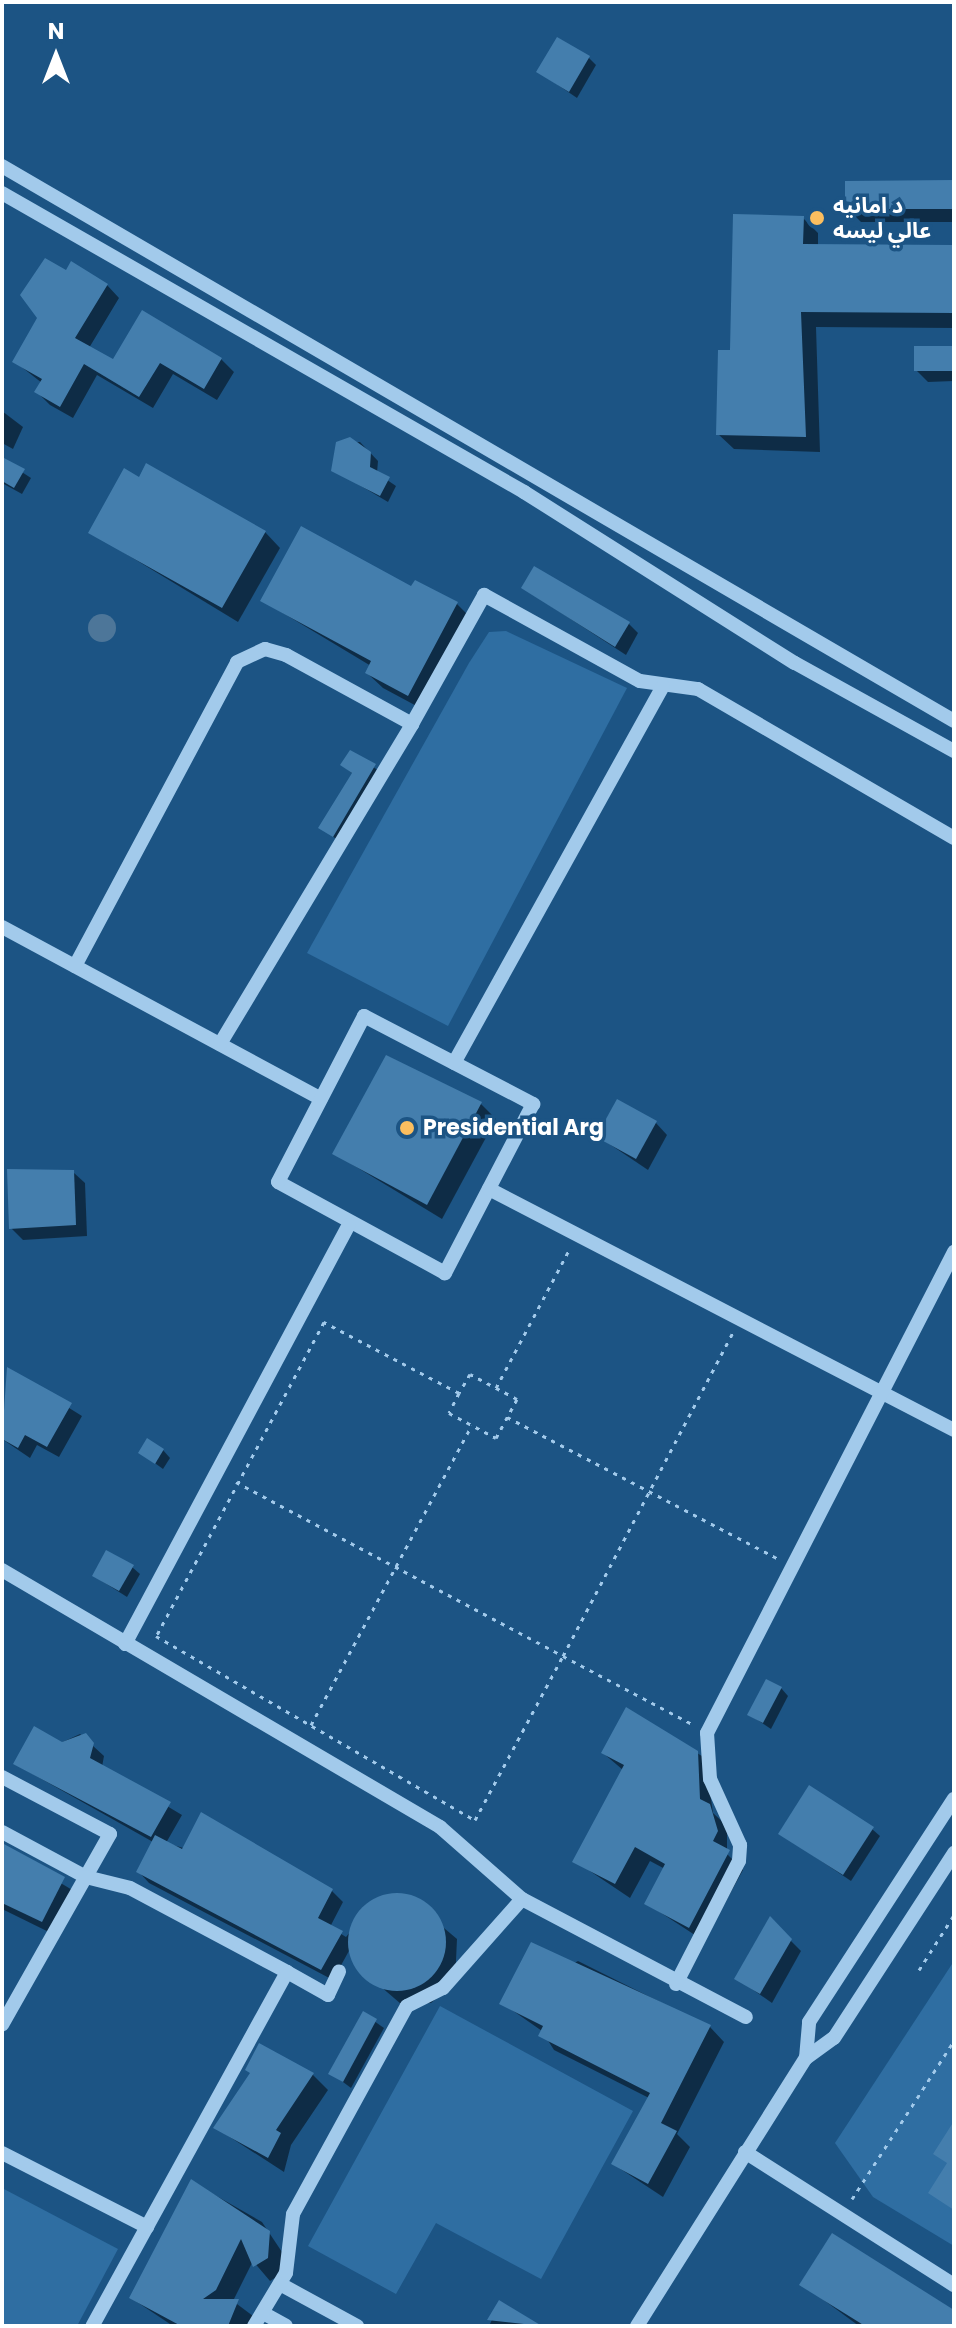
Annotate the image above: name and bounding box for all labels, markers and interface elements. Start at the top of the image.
north arrow [16,16,96,96]
text: N [48,16,64,47]
place label: د امانیه عالي لیسه [833,192,931,244]
marker: د امانیه عالي لیسه [808,209,826,227]
place label: Presidential Arg [423,1115,604,1141]
marker: Presidential Arg [398,1119,416,1137]

